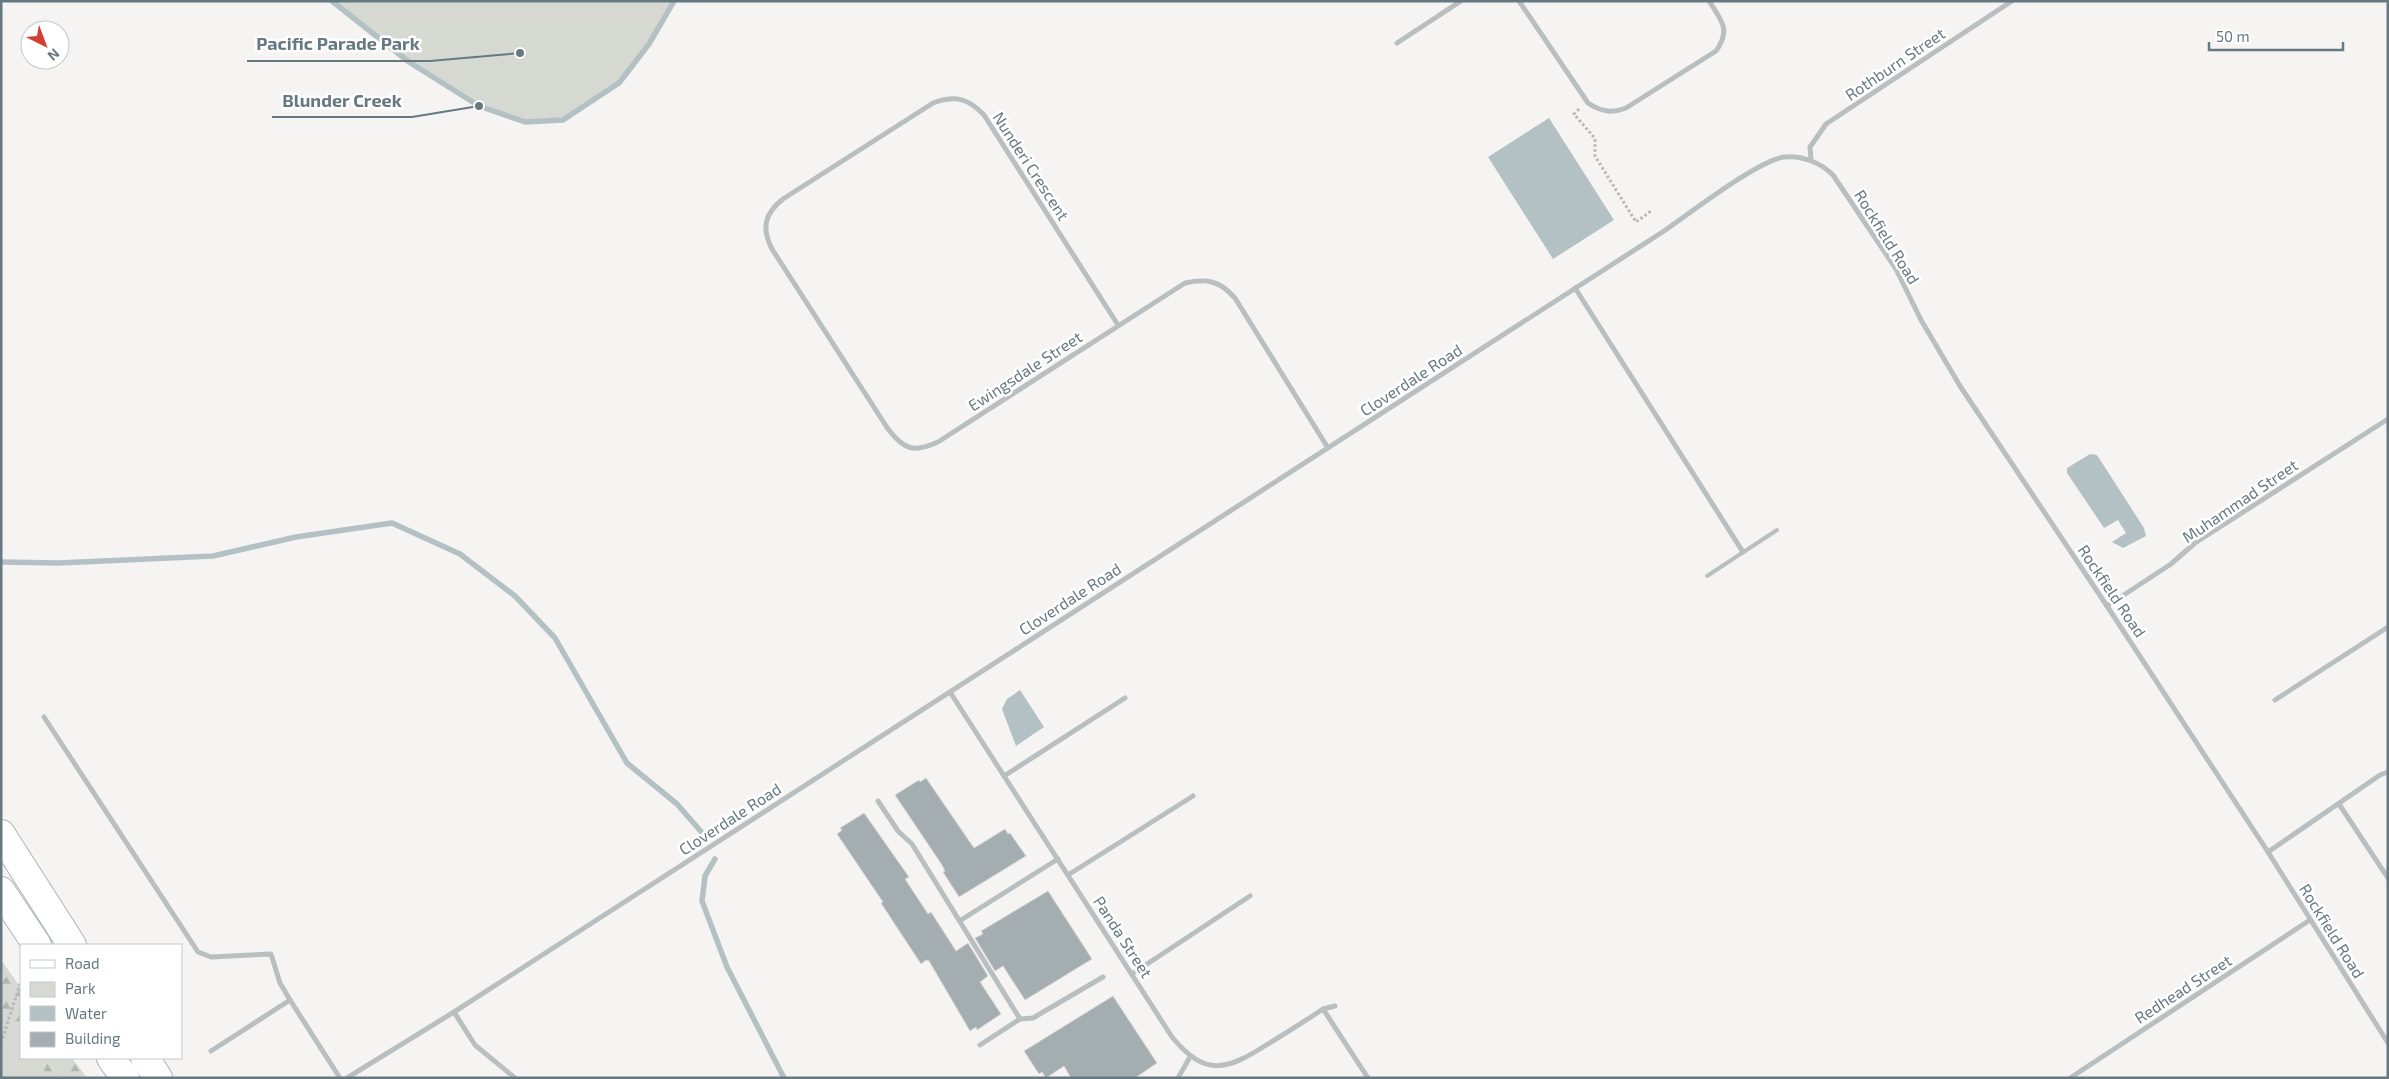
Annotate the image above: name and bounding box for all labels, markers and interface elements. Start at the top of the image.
north arrow [20,20,70,70]
scale bar [2209,20,2343,52]
street label: Rothburn Street [1841,23,1948,104]
text: 50 m [2216,27,2250,45]
callout: Pacific Parade Park [247,28,430,61]
text: Pacific Parade Park [256,32,420,54]
text: N [45,45,63,65]
callout: Blunder Creek [272,84,412,117]
text: Blunder Creek [282,89,402,111]
street label: Nunderi Crescent [989,108,1073,223]
street label: Rockfield Road [1851,186,1924,287]
street label: Ewingsdale Street [964,327,1085,414]
street label: Cloverdale Road [1356,340,1465,420]
street label: Muhammad Street [2178,455,2301,546]
street label: Rockfield Road [2074,541,2150,641]
street label: Cloverdale Road [1015,559,1124,639]
street label: Cloverdale Road [675,779,784,859]
street label: Rockfield Road [2296,880,2369,981]
street label: Panda Street [1090,892,1157,981]
legend [20,944,182,1059]
street label: Redhead Street [2131,950,2235,1027]
text: Road [65,954,100,972]
text: Park [65,979,96,997]
text: Water [65,1004,107,1022]
text: Building [65,1029,121,1047]

